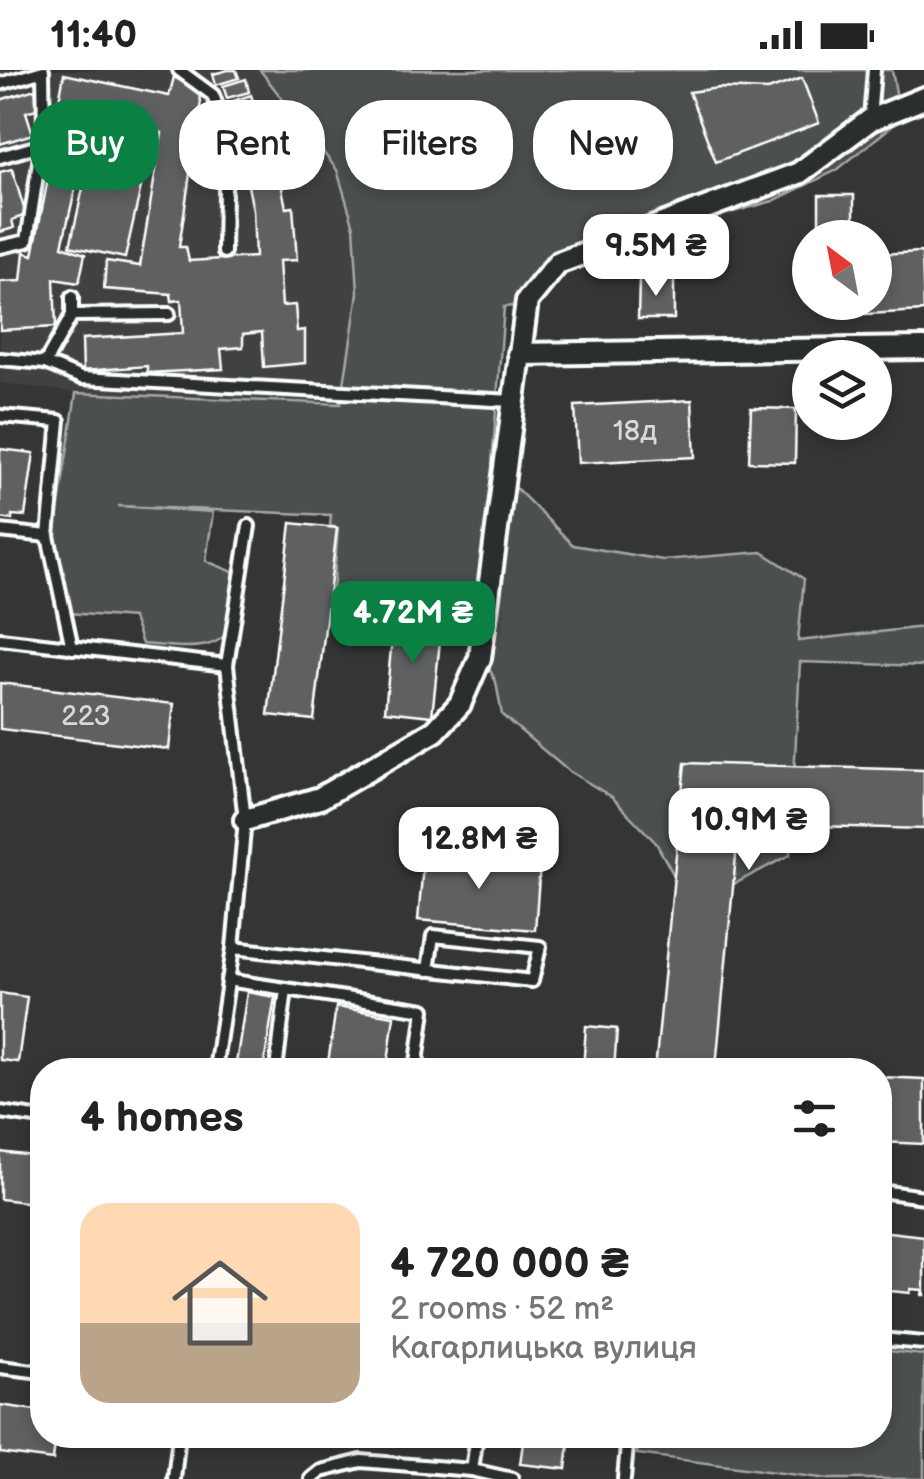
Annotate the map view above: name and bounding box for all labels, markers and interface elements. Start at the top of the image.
text: 11:40 [50,13,137,58]
chip: Buy [30,100,159,190]
chip: Rent [179,100,325,190]
chip: Filters [345,100,513,190]
chip: New [533,100,673,190]
pin: 9.5M ₴ [575,214,737,299]
north arrow [792,220,892,320]
map controls [792,220,892,440]
text: 9.5M ₴ [605,227,707,266]
button: layers [792,340,892,440]
house number: 18д [613,415,657,448]
pin: 4.72M ₴ [321,581,505,666]
text: 4.72M ₴ [353,594,473,633]
house number: 223 [61,700,111,733]
pin: 10.9M ₴ [657,788,841,873]
text: 10.9M ₴ [691,801,807,840]
pin: 12.8M ₴ [387,807,571,892]
text: 12.8M ₴ [421,820,537,859]
icon: filters [787,1091,842,1146]
text: 4 homes [80,1093,244,1144]
text: 4 720 000 ₴ [390,1239,629,1290]
icon: home [160,1243,280,1363]
text: 2 rooms · 52 m² [390,1290,614,1329]
text: Кагарлицька вулиця [390,1329,697,1368]

